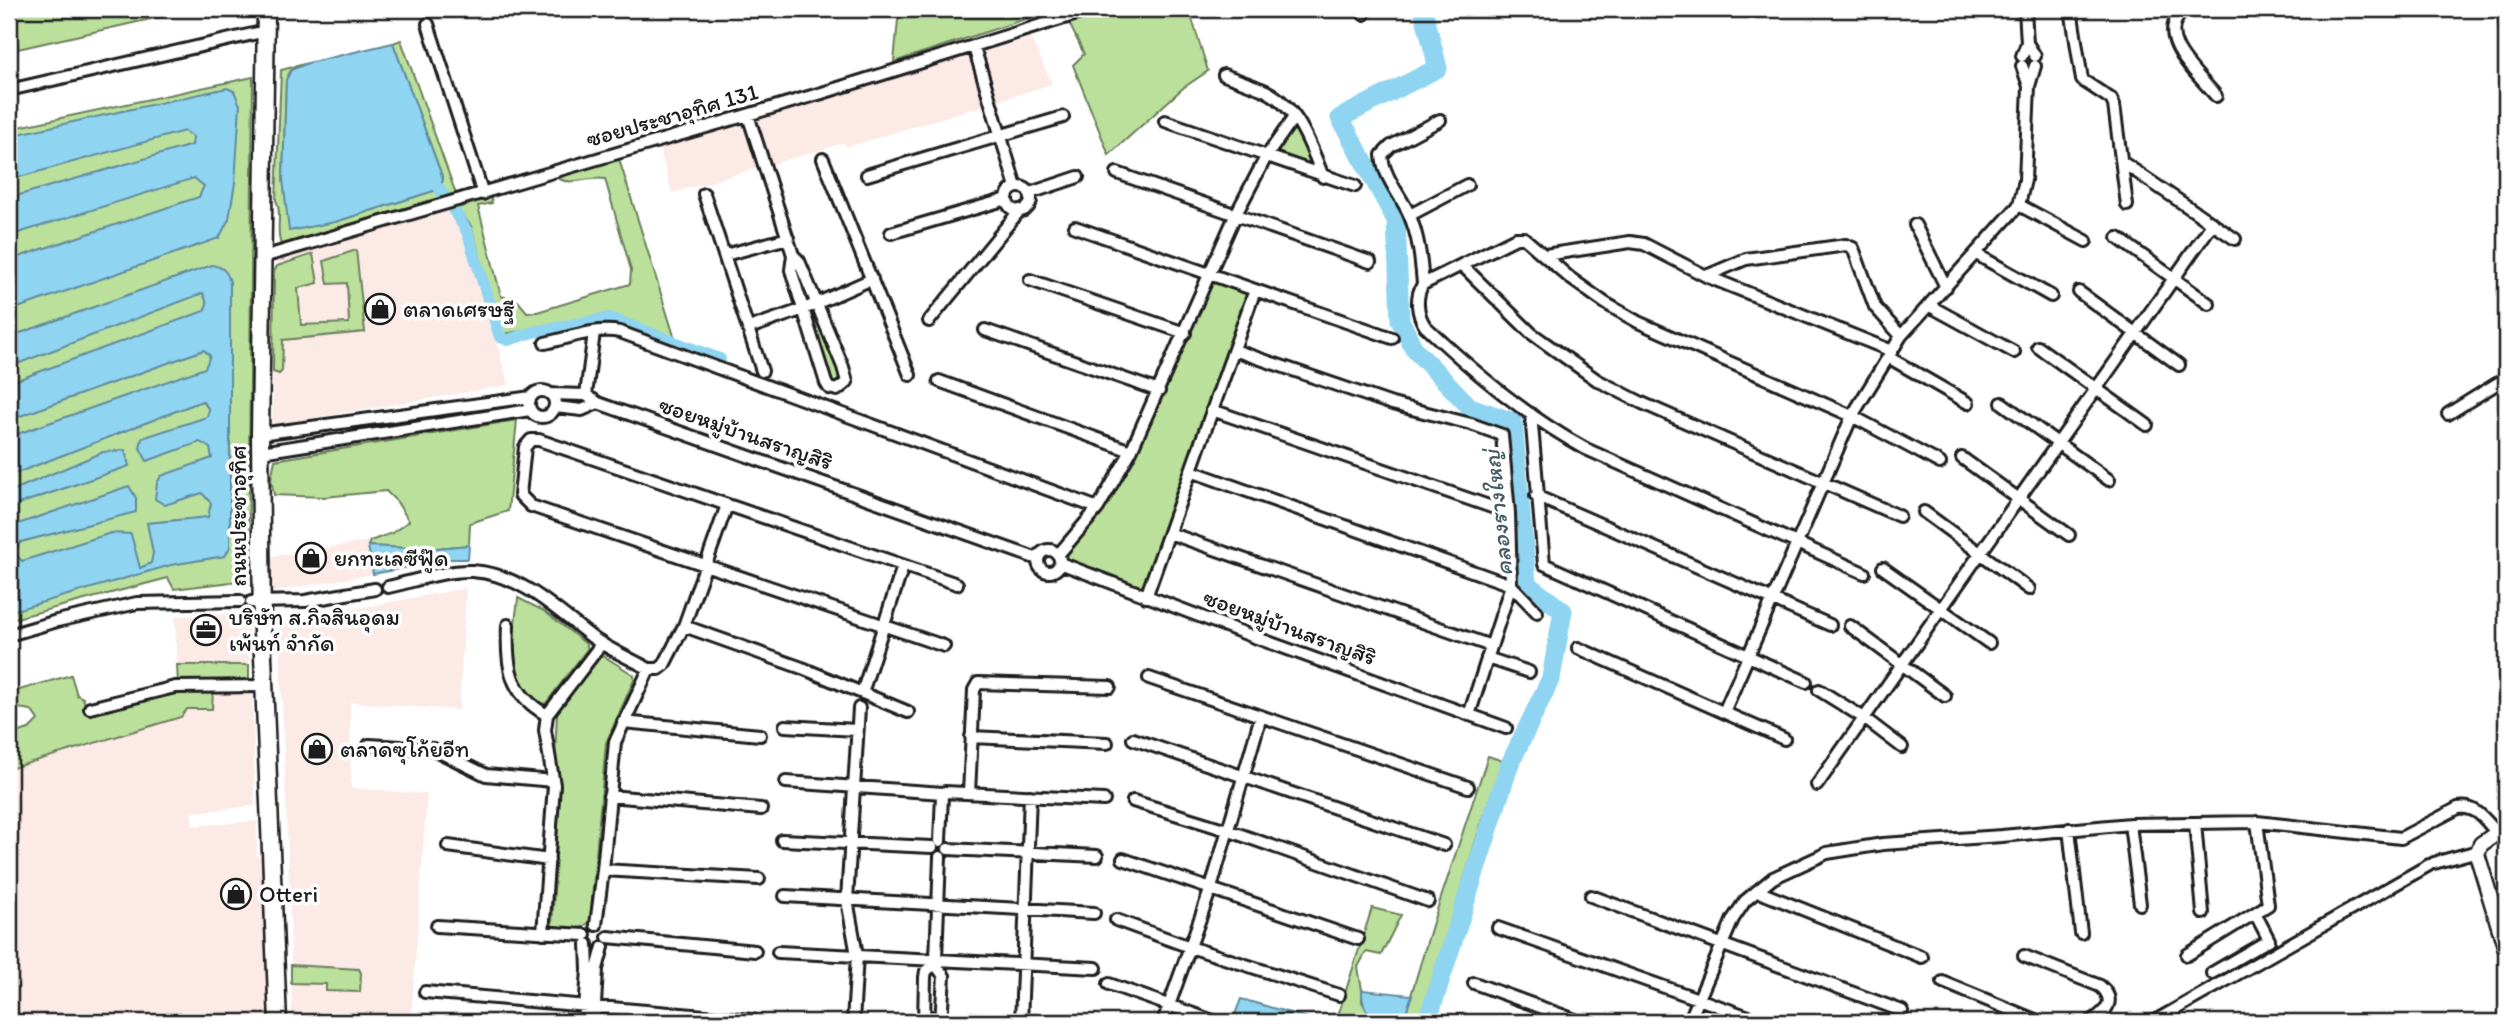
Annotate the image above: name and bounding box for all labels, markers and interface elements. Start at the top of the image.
street label: ซอยประชาอุทิศ 131 [583,77,762,155]
shop icon: ตลาดเศรษฐี [363,292,397,326]
place label: ตลาดเศรษฐี [403,295,515,325]
street label: ซอยหมู่บ้านสราญสิริ [655,390,837,478]
street label: ถนนประชาอุทิศ [224,445,254,587]
water label: คลองรางใหญ่ [1476,445,1519,578]
shop icon: ยกทะเลซีฟู๊ด [294,541,328,575]
place label: ยกทะเลซีฟู๊ด [334,544,449,574]
street label: ซอยหมู่บ้านสราญสิริ [1199,583,1380,673]
place label: บริษัท ส.กิจสินอุดม เพ้นท์ จำกัด [229,603,400,657]
office icon: บริษัท ส.กิจสินอุดม เพ้นท์ จำกัด [189,613,223,647]
shop icon: ตลาดซุโก้ยอีท [300,732,334,766]
place label: ตลาดซุโก้ยอีท [340,735,469,765]
shop icon: Otteri [219,877,253,911]
place label: Otteri [259,880,318,908]

